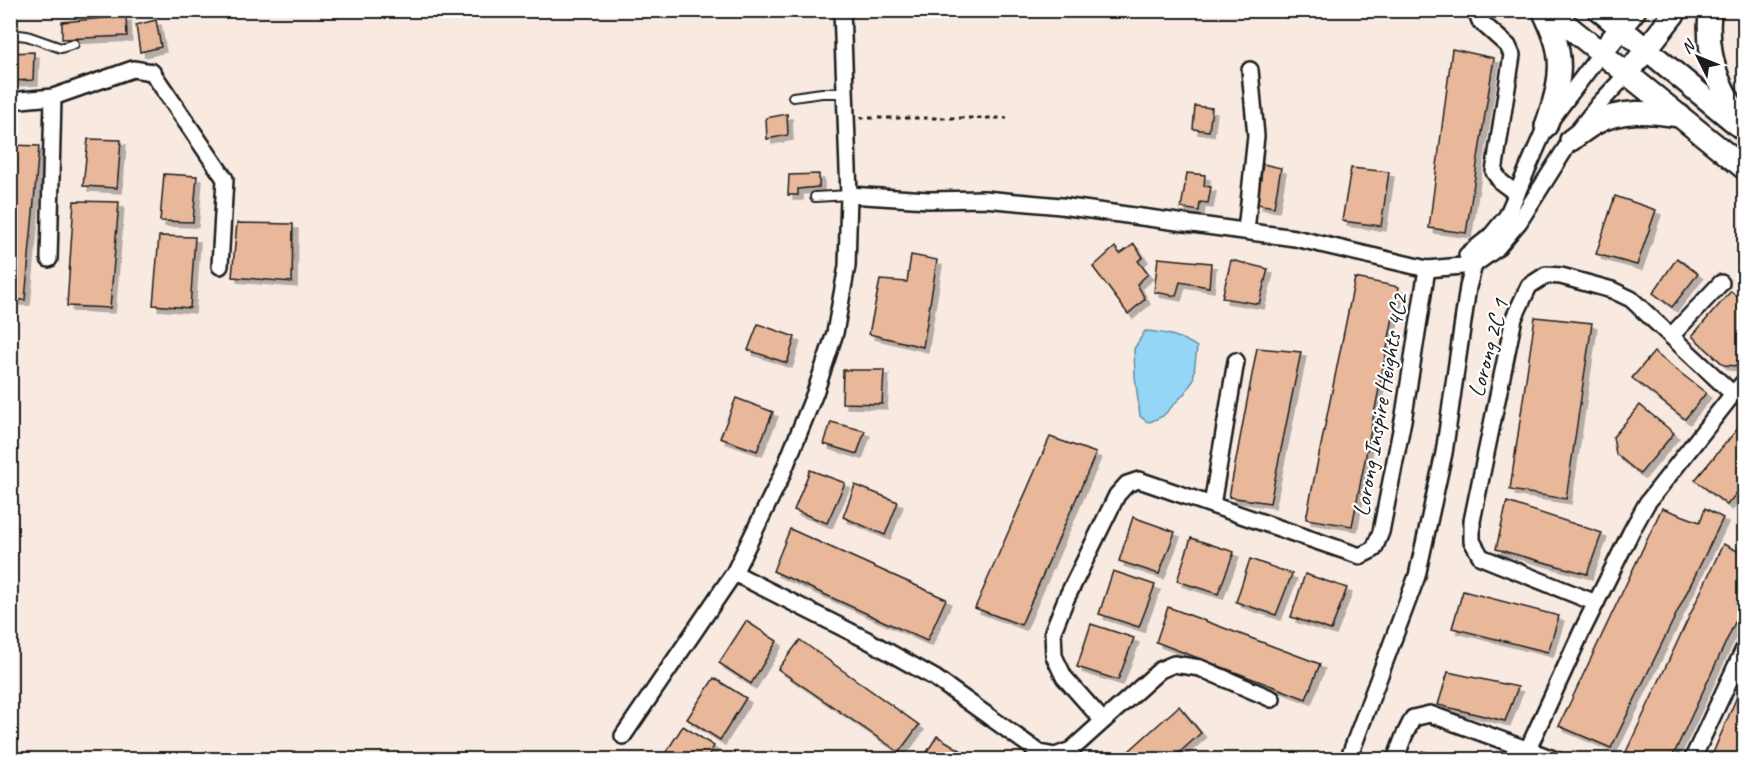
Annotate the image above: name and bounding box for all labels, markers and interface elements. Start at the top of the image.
north arrow [1668,27,1728,87]
text: N [1677,35,1701,58]
street label: Lorong Inspire Heights 4C2 [1346,289,1415,518]
street label: Lorong 2C 1 [1461,295,1516,400]

